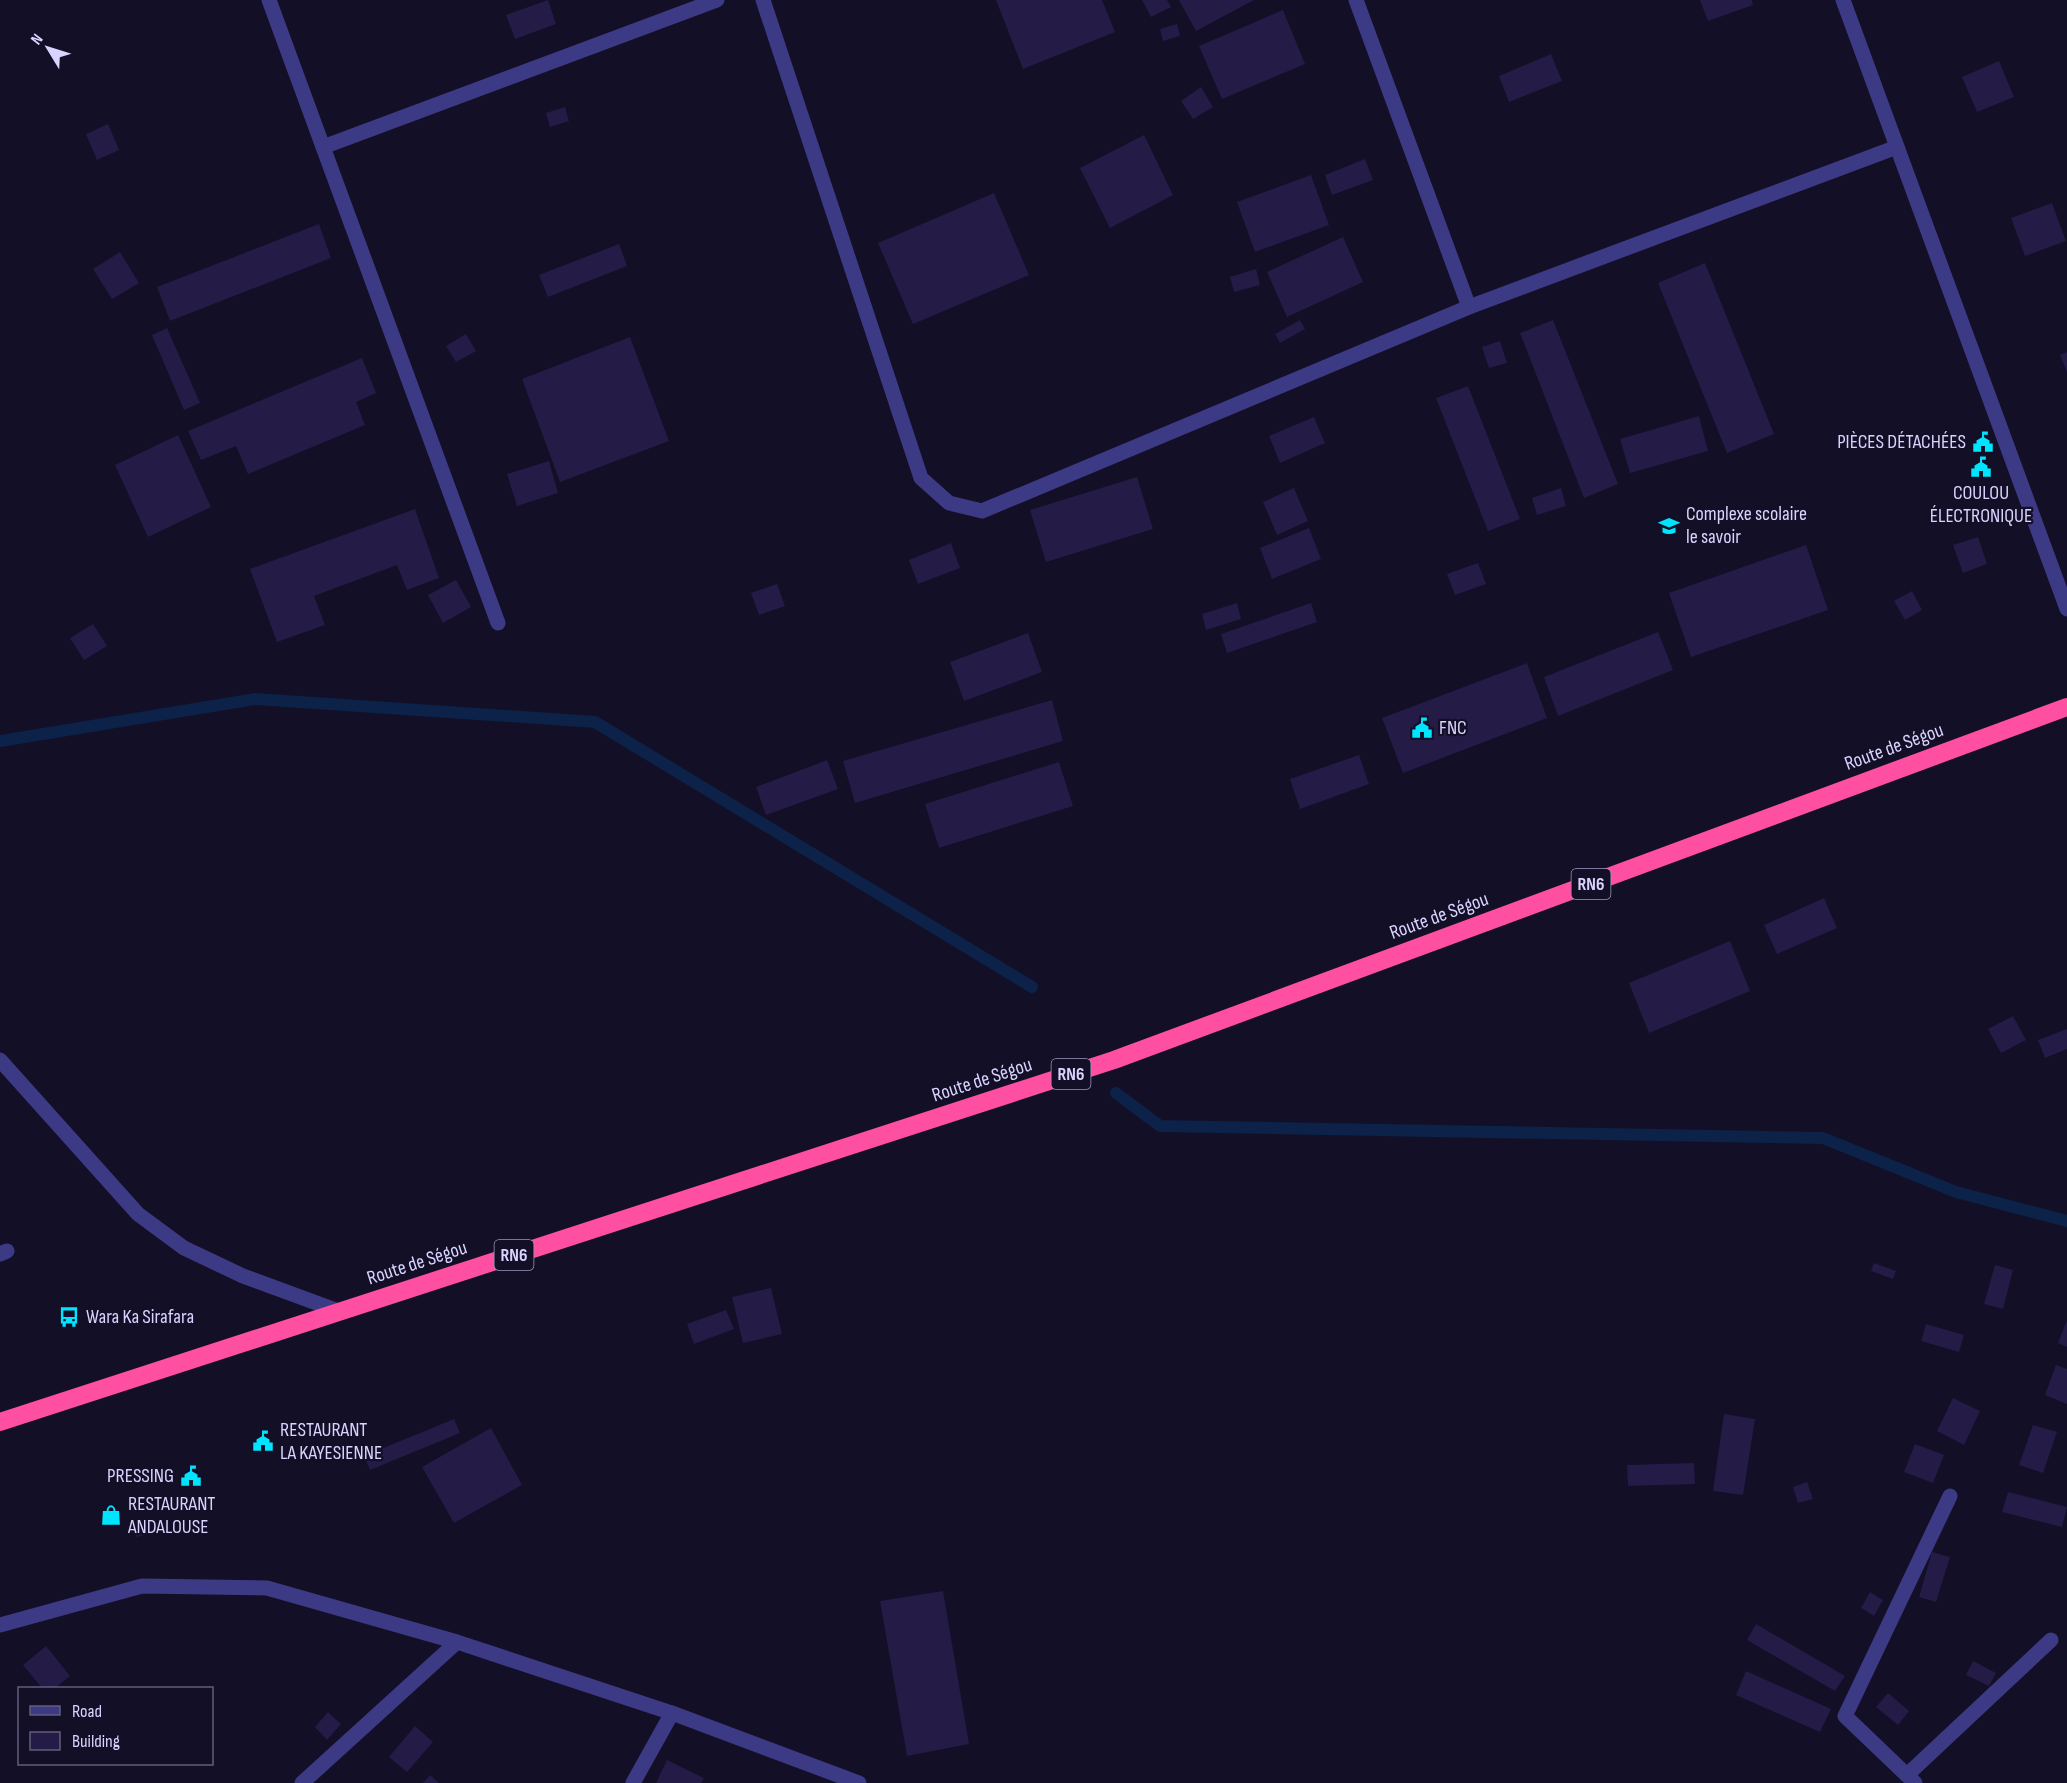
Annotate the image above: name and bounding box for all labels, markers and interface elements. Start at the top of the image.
north arrow [18,18,78,78]
text: N [27,30,47,49]
place label: PIÈCES DÉTACHÉES [1837,430,1966,454]
public building icon: PIÈCES DÉTACHÉES [1971,430,1995,454]
public building icon: COULOU ÉLECTRONIQUE [1969,455,1993,479]
place label: COULOU ÉLECTRONIQUE [1930,481,2032,528]
place label: Complexe scolaire le savoir [1686,502,1807,549]
school or university icon: Complexe scolaire le savoir [1657,514,1681,538]
public building icon: FNC [1410,716,1434,740]
place label: FNC [1439,716,1467,740]
street label: Route de Ségou [1841,718,1947,776]
road number: RN6 [1572,869,1610,899]
street label: Route de Ségou [1386,887,1492,945]
street label: Route de Ségou [929,1053,1035,1107]
road number: RN6 [1052,1059,1090,1089]
street label: Route de Ségou [364,1236,470,1290]
road number: RN6 [494,1240,534,1270]
bus stop icon: Wara Ka Sirafara [57,1305,81,1329]
place label: Wara Ka Sirafara [86,1305,194,1329]
place label: RESTAURANT LA KAYESIENNE [280,1418,382,1465]
public building icon: RESTAURANT LA KAYESIENNE [251,1429,275,1453]
place label: PRESSING [107,1464,174,1488]
public building icon: PRESSING [179,1464,203,1488]
place label: RESTAURANT ANDALOUSE [127,1492,215,1539]
shop icon: RESTAURANT ANDALOUSE [99,1503,123,1527]
legend [18,1687,213,1765]
text: Road [72,1701,102,1722]
text: Building [72,1731,120,1752]

